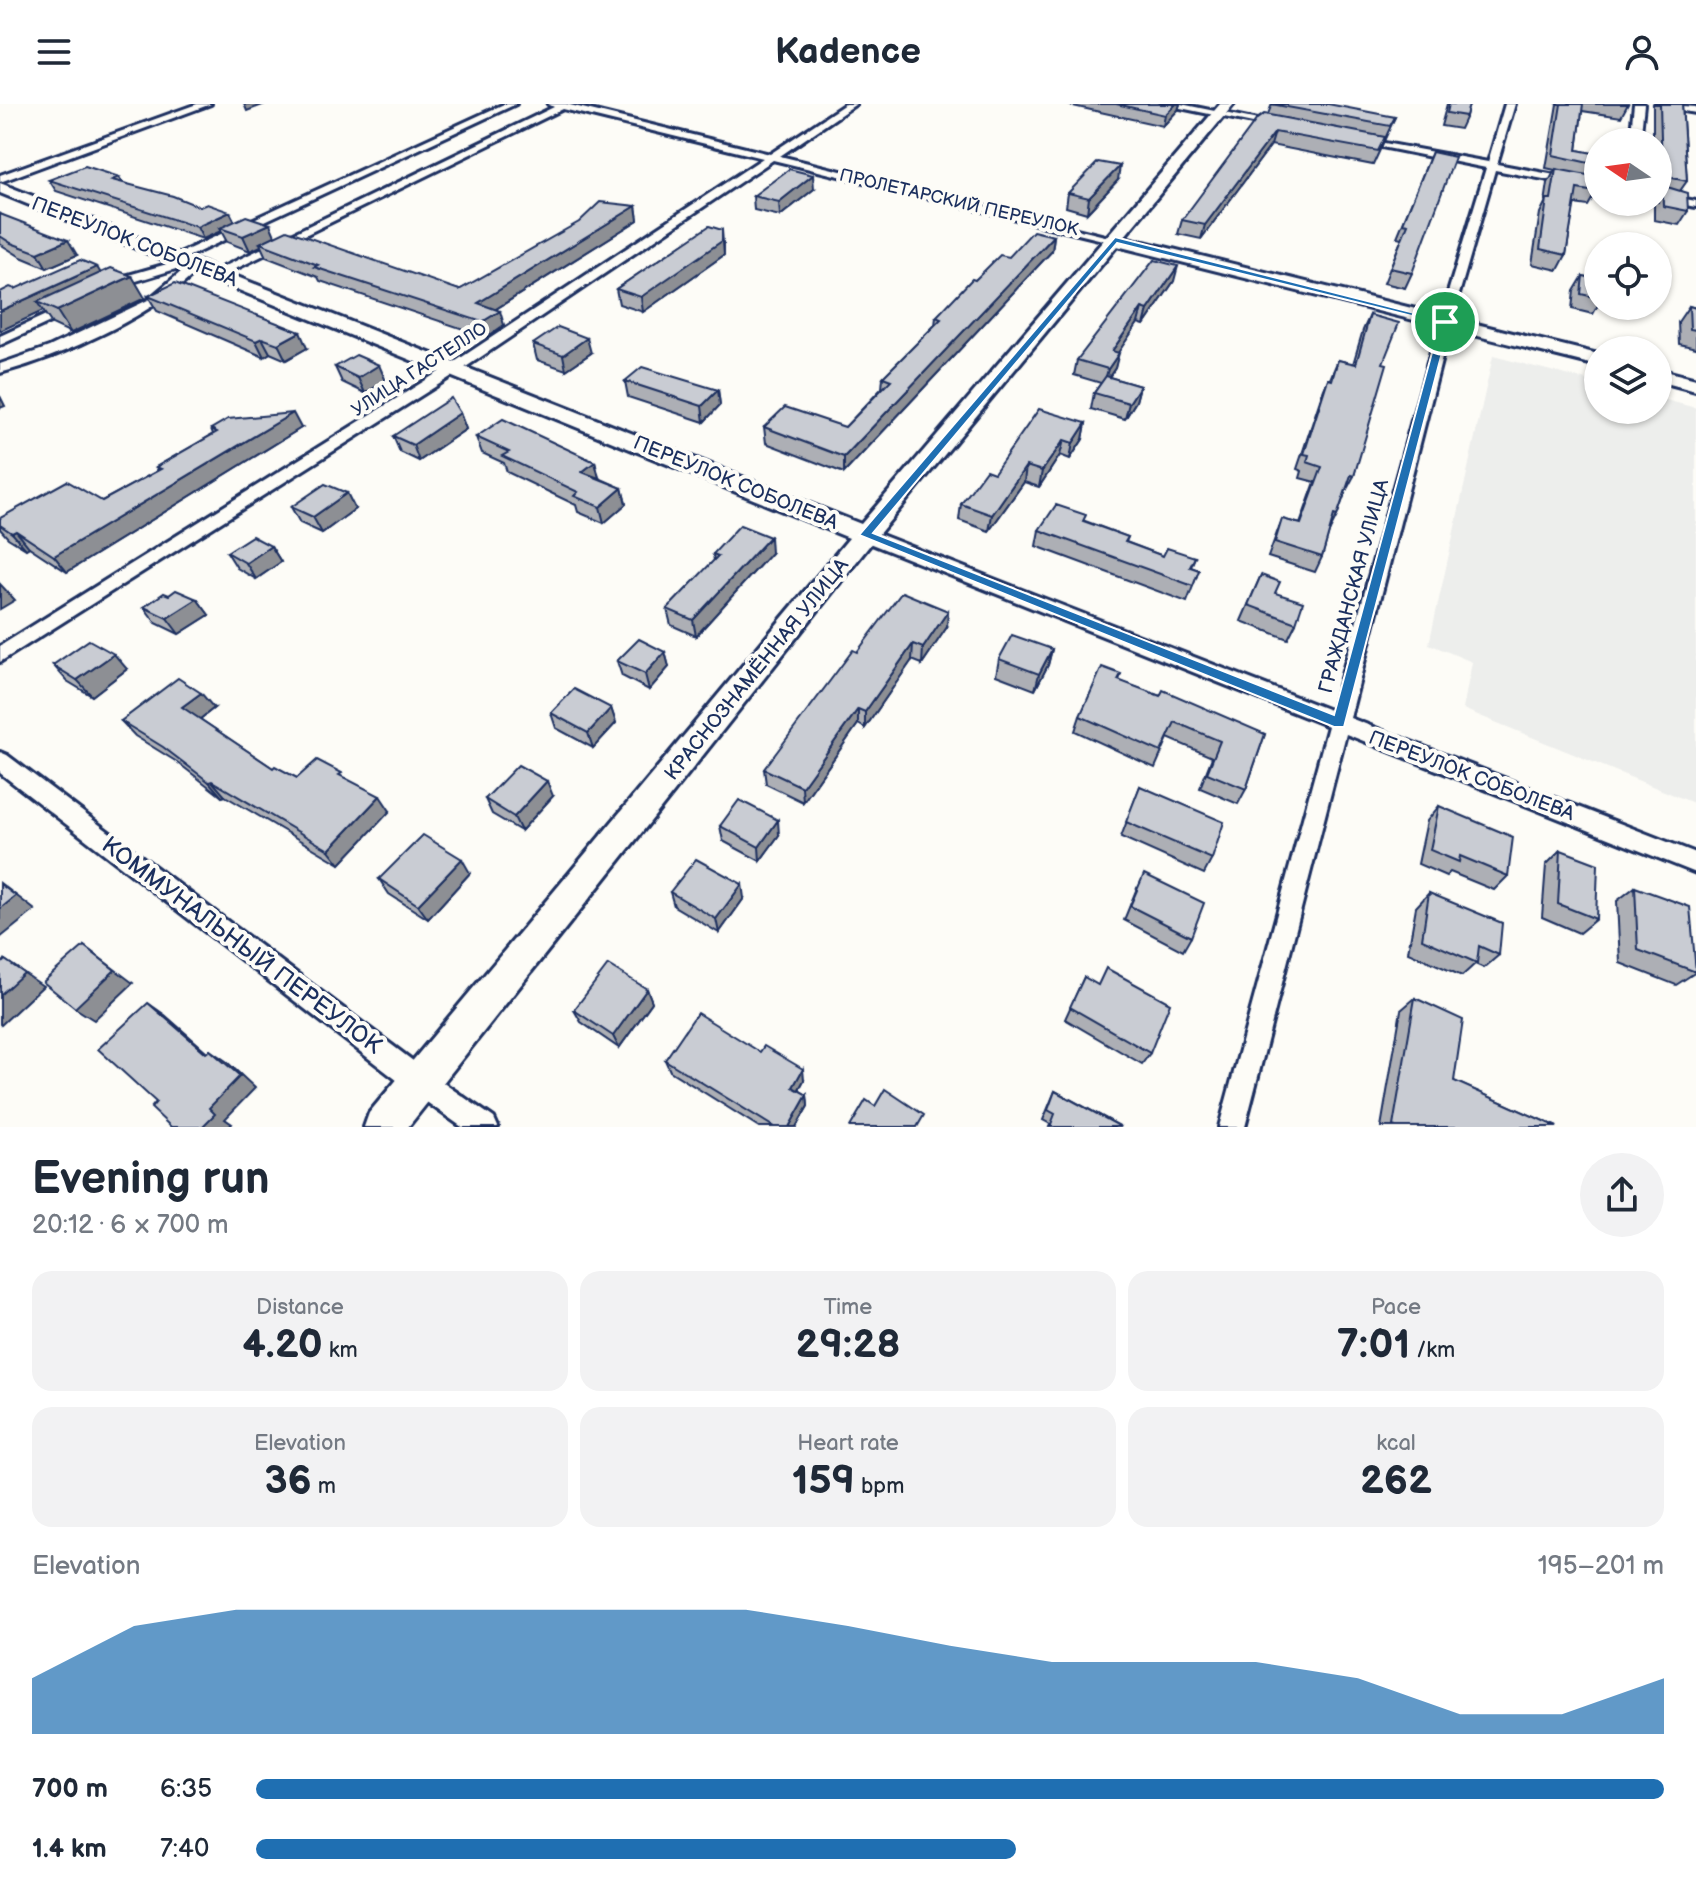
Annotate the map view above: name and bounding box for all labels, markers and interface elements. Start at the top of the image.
icon: menu [32,30,76,74]
icon: person [1620,30,1664,74]
text: Kadence [775,31,921,74]
north arrow [1584,128,1672,216]
map controls [1584,128,1672,424]
street label: ПРОЛЕТАРСКИЙ ПЕРЕУЛОК [837,165,1081,240]
street label: ПЕРЕУЛОК СОБОЛЕВА [28,192,242,293]
button: locate [1584,232,1672,320]
pin [1411,288,1479,356]
icon: arrive [1423,300,1467,344]
street label: УЛИЦА ГАСТЕЛЛО [348,318,491,421]
button: layers [1584,336,1672,424]
street label: ПЕРЕУЛОК СОБОЛЕВА [630,431,842,535]
street label: ГРАЖДАНСКАЯ УЛИЦА [1314,476,1394,696]
street label: КРАСНОЗНАМЁННАЯ УЛИЦА [659,553,854,785]
street label: ПЕРЕУЛОК СОБОЛЕВА [1365,726,1579,827]
street label: КОММУНАЛЬНЫЙ ПЕРЕУЛОК [96,831,388,1061]
text: Evening run [32,1153,269,1206]
button: share [1580,1153,1664,1237]
text: 20:12 · 6 × 700 m [32,1210,229,1241]
text: Distance [256,1294,344,1321]
text: Time [824,1294,872,1321]
text: Pace [1371,1294,1421,1321]
text: 4.20 [242,1321,323,1369]
text: 29:28 [796,1321,901,1369]
text: 7:01 [1337,1321,1410,1369]
text: km [323,1337,358,1364]
text: /km [1410,1337,1455,1364]
text: Elevation [254,1430,346,1457]
text: Heart rate [797,1430,899,1457]
text: kcal [1376,1430,1416,1457]
text: 36 [264,1457,312,1505]
text: 159 [792,1457,855,1505]
text: 262 [1360,1457,1432,1505]
text: m [312,1473,336,1500]
text: bpm [855,1473,904,1500]
text: Elevation [32,1551,140,1582]
text: 195–201 m [1538,1551,1664,1582]
text: 700 m [32,1774,108,1805]
text: 6:35 [160,1774,212,1805]
text: 1.4 km [32,1834,107,1865]
text: 7:40 [160,1834,209,1865]

